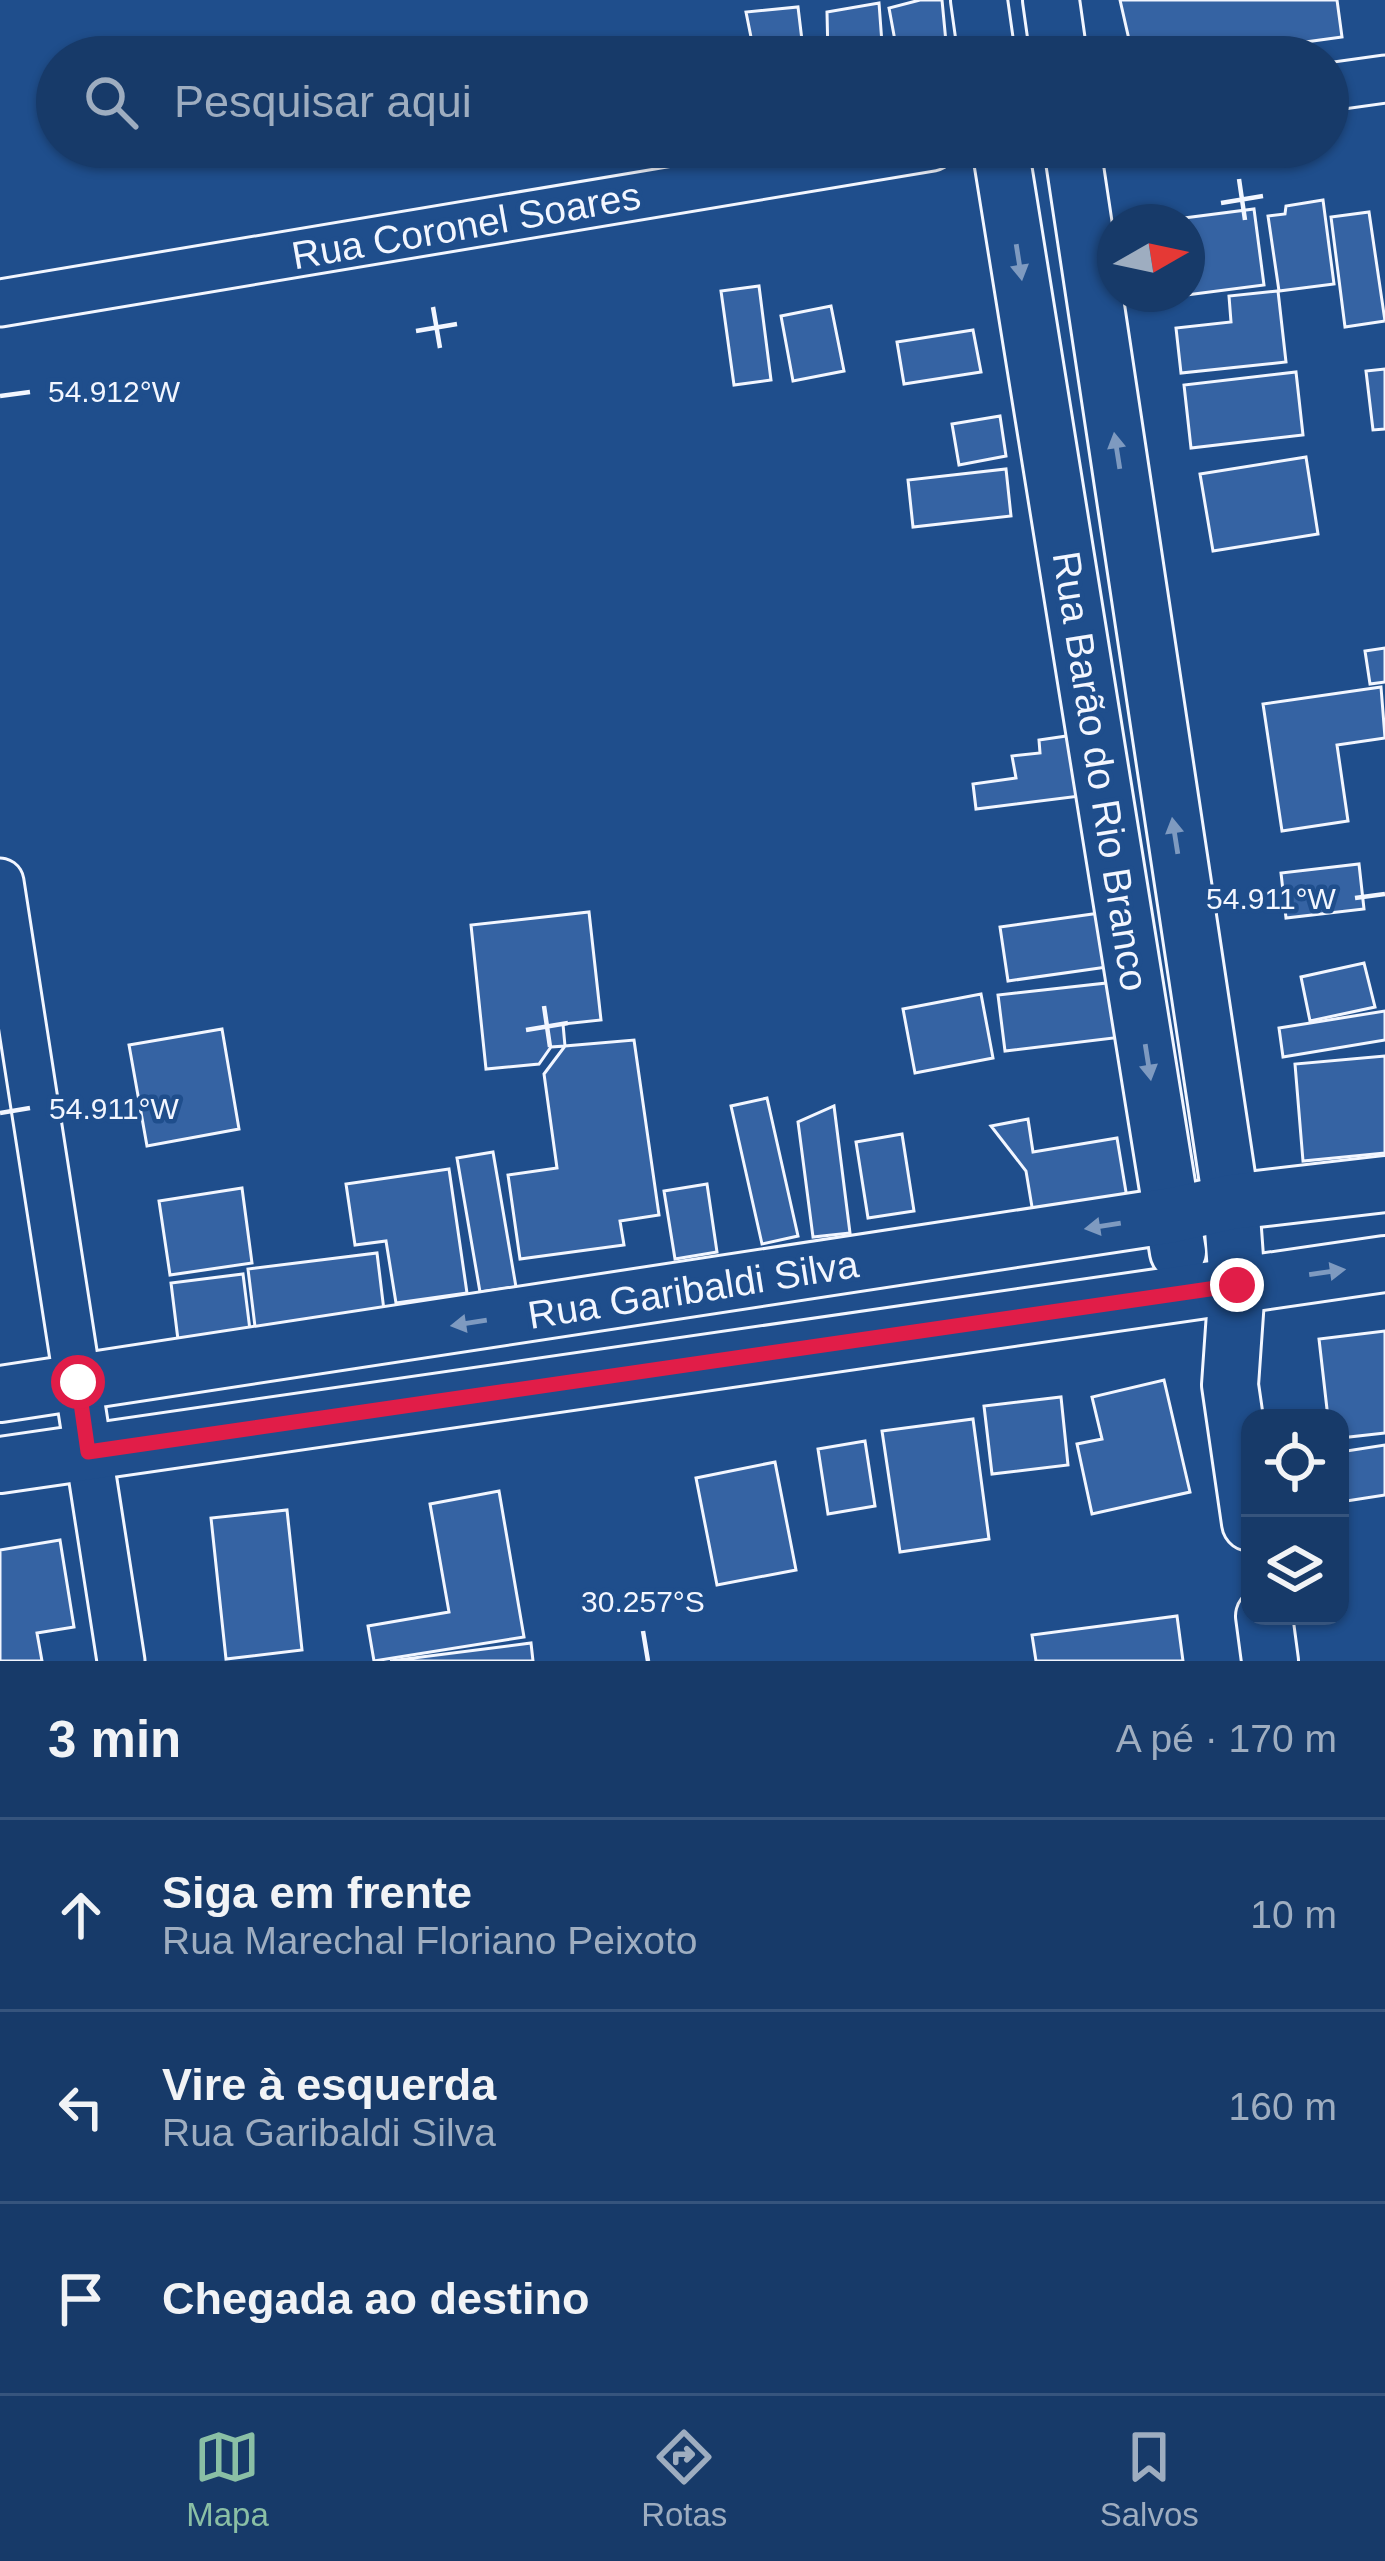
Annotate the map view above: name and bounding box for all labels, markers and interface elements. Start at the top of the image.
search box [36,36,1349,168]
icon: search [78,69,144,135]
text: Pesquisar aqui [174,76,472,127]
street label: Rua Coronel Soares [288,174,644,277]
north arrow [1097,204,1205,312]
one-way arrow [1010,244,1028,282]
text: 54.912°W [48,375,181,408]
one-way arrow [1107,431,1126,469]
street label: Rua Barão do Rio Branco [1045,548,1157,994]
one-way arrow [1166,817,1184,855]
text: 54.911°W [1206,882,1337,915]
one-way arrow [1139,1044,1158,1081]
text: 54.911°W [49,1092,180,1125]
one-way arrow [1084,1217,1122,1236]
street label: Rua Garibaldi Silva [525,1242,862,1337]
route end [1210,1258,1264,1312]
one-way arrow [1308,1262,1346,1281]
one-way arrow [450,1314,487,1333]
route start [51,1355,105,1409]
map controls [1241,1409,1349,1625]
button: locate [1241,1409,1349,1517]
button: layers [1241,1517,1349,1625]
text: 30.257°S [581,1585,705,1618]
text: 3 min [48,1711,181,1768]
text: A pé · 170 m [1116,1717,1337,1760]
text: Siga em frente [162,1867,472,1918]
icon: ahead [48,1882,114,1948]
text: 10 m [1250,1893,1337,1936]
text: Rua Marechal Floriano Peixoto [162,1919,697,1962]
text: Vire à esquerda [162,2059,496,2110]
icon: left [48,2074,114,2140]
text: 160 m [1229,2085,1337,2128]
text: Rua Garibaldi Silva [162,2111,496,2154]
icon: arrive [48,2266,114,2332]
text: Chegada ao destino [162,2273,590,2324]
tab: Mapa [186,2424,269,2534]
tab: Rotas [641,2424,727,2534]
tab: Salvos [1100,2424,1199,2534]

